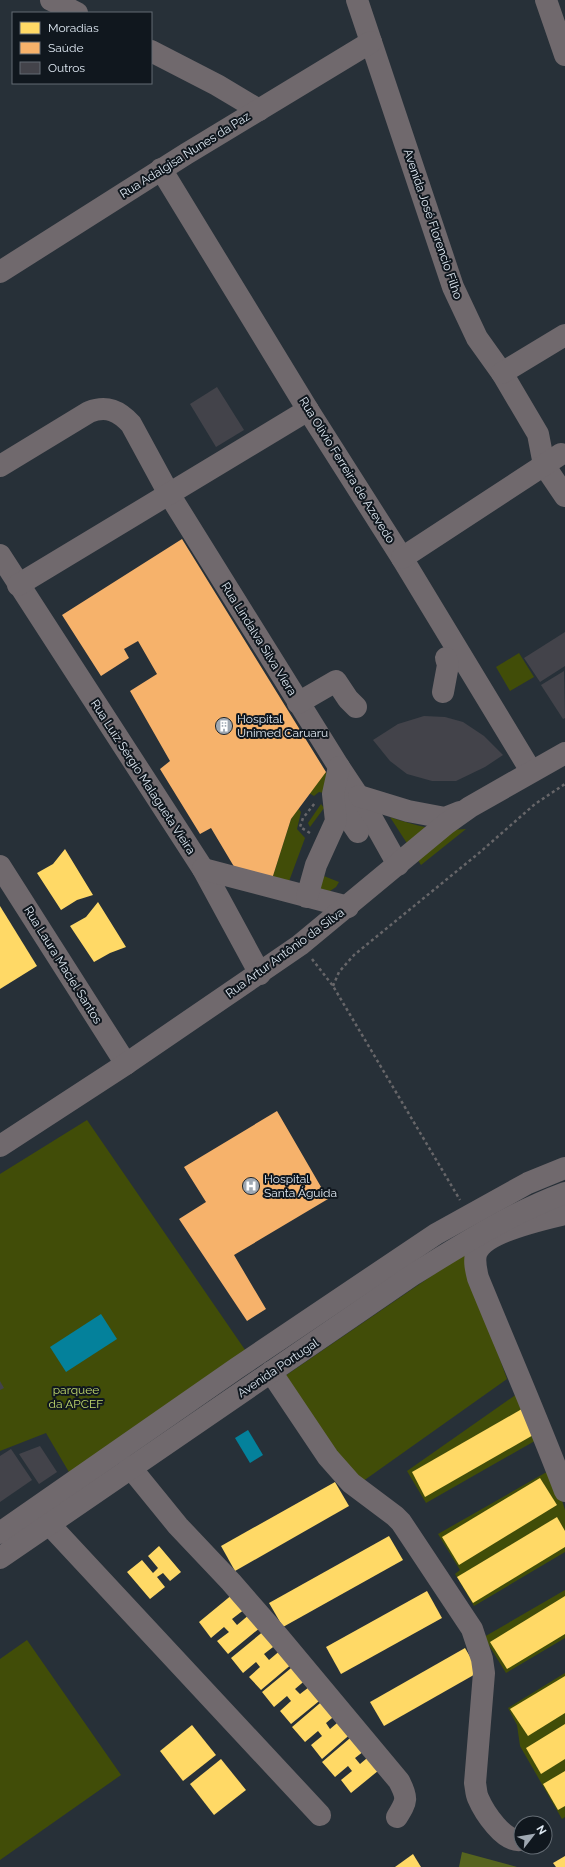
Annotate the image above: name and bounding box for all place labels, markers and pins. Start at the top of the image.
place label: Hospital Unimed Caruaru [237,712,328,740]
building icon: Hospital Unimed Caruaru [214,716,234,736]
place label: Hospital Santa Águida [264,1172,337,1200]
hospital icon: Hospital Santa Águida [241,1176,261,1196]

